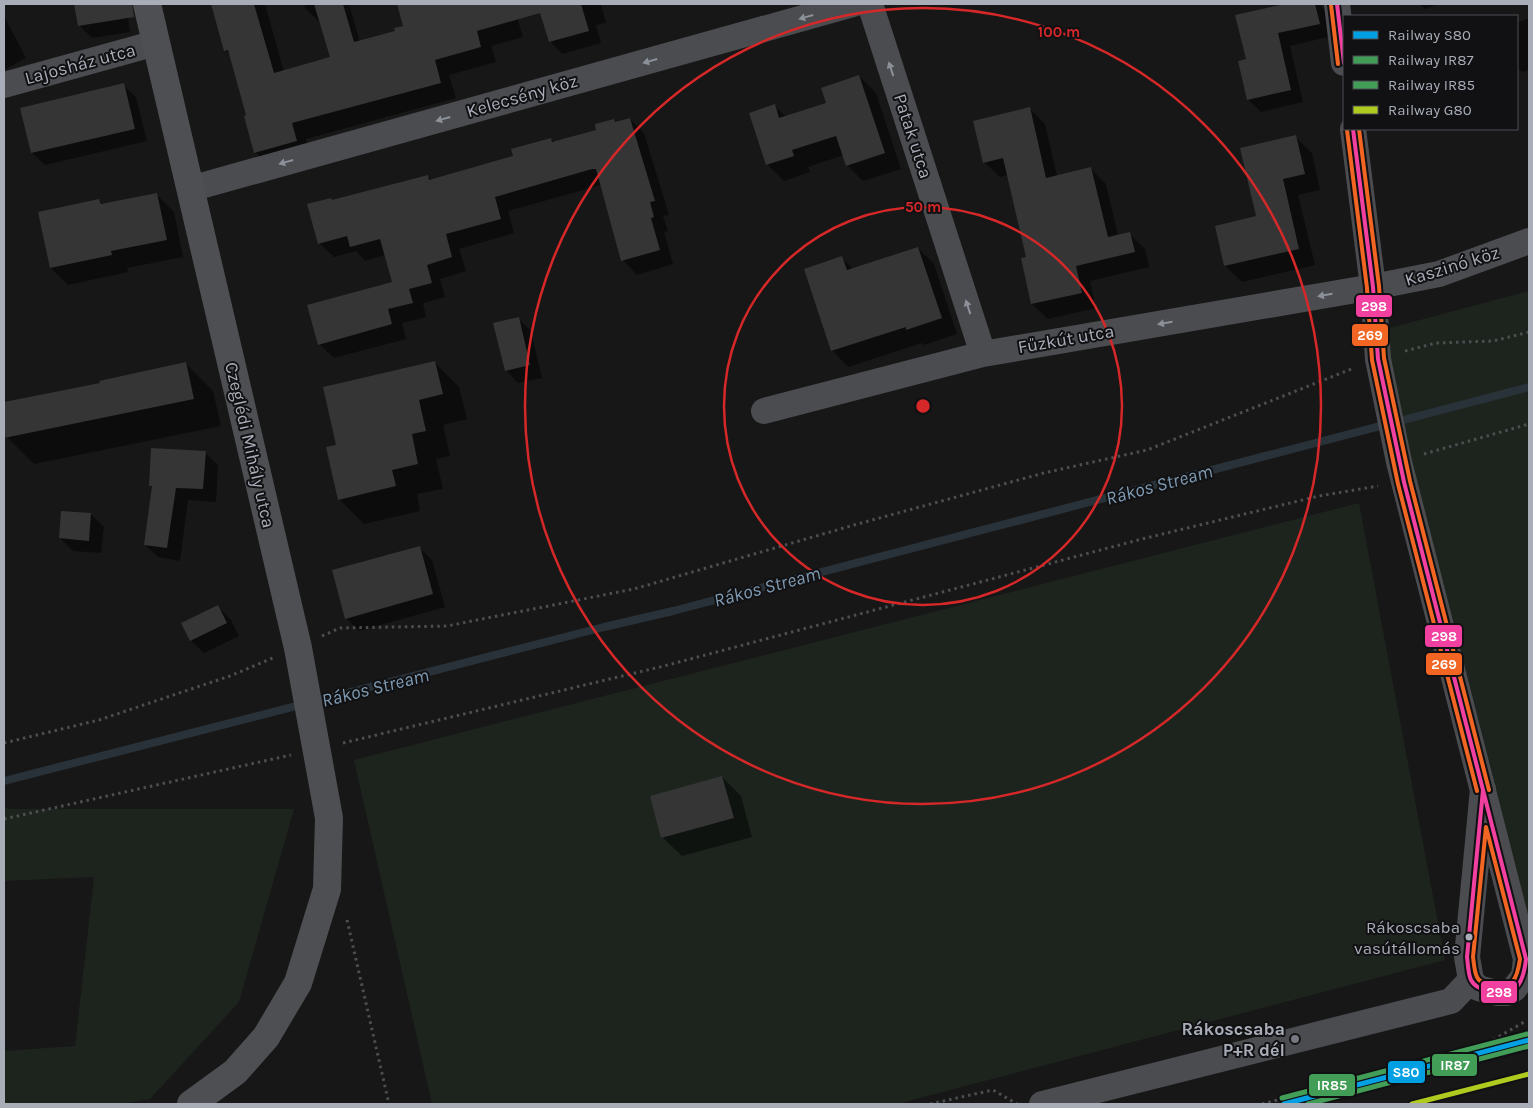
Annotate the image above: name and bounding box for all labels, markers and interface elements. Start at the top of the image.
one-way arrow [799,13,814,21]
legend [1343,15,1518,130]
text: 100 m [1038,23,1080,41]
text: Railway S80 [1388,26,1471,44]
street label: Lajosház utca [22,39,138,89]
text: Railway IR87 [1388,51,1473,69]
one-way arrow [642,57,657,65]
one-way arrow [887,62,894,77]
street label: Kelecsény köz [464,70,580,122]
text: Railway IR85 [1388,76,1475,94]
street label: Patak utca [889,91,937,181]
text: Railway G80 [1388,101,1472,119]
one-way arrow [435,115,450,123]
one-way arrow [279,159,294,167]
text: 50 m [905,198,941,216]
street label: Kaszinó köz [1402,241,1502,291]
one-way arrow [1316,292,1332,300]
line badge: 298 [1355,294,1393,318]
text: 298 [1361,298,1387,315]
one-way arrow [964,299,972,314]
one-way arrow [1156,319,1172,327]
street label: Fűzkút utca [1016,320,1116,358]
line badge: 269 [1351,323,1389,347]
text: 269 [1357,327,1383,344]
street label: Czeglédi Mihály utca [220,360,280,530]
centre of rings [914,397,932,415]
water label: Rákos Stream [1103,460,1215,510]
water label: Rákos Stream [711,562,823,612]
line badge: 298 [1424,624,1463,648]
text: 298 [1431,628,1457,645]
line badge: 269 [1425,652,1463,676]
text: 269 [1431,656,1457,673]
water label: Rákos Stream [319,664,431,712]
place label: Rákoscsaba vasútállomás [1354,917,1460,958]
marker: Rákoscsaba vasútállomás [1464,932,1474,942]
line badge: 298 [1480,980,1518,1004]
text: 298 [1486,984,1512,1001]
place label: Rákoscsaba P+R dél [1181,1018,1285,1061]
marker: Rákoscsaba P+R dél [1289,1033,1301,1045]
line badge: IR87 [1431,1053,1478,1077]
text: IR87 [1440,1057,1470,1074]
line badge: S80 [1387,1060,1426,1084]
text: S80 [1393,1064,1420,1081]
line badge: IR85 [1308,1073,1356,1097]
text: IR85 [1317,1077,1347,1094]

